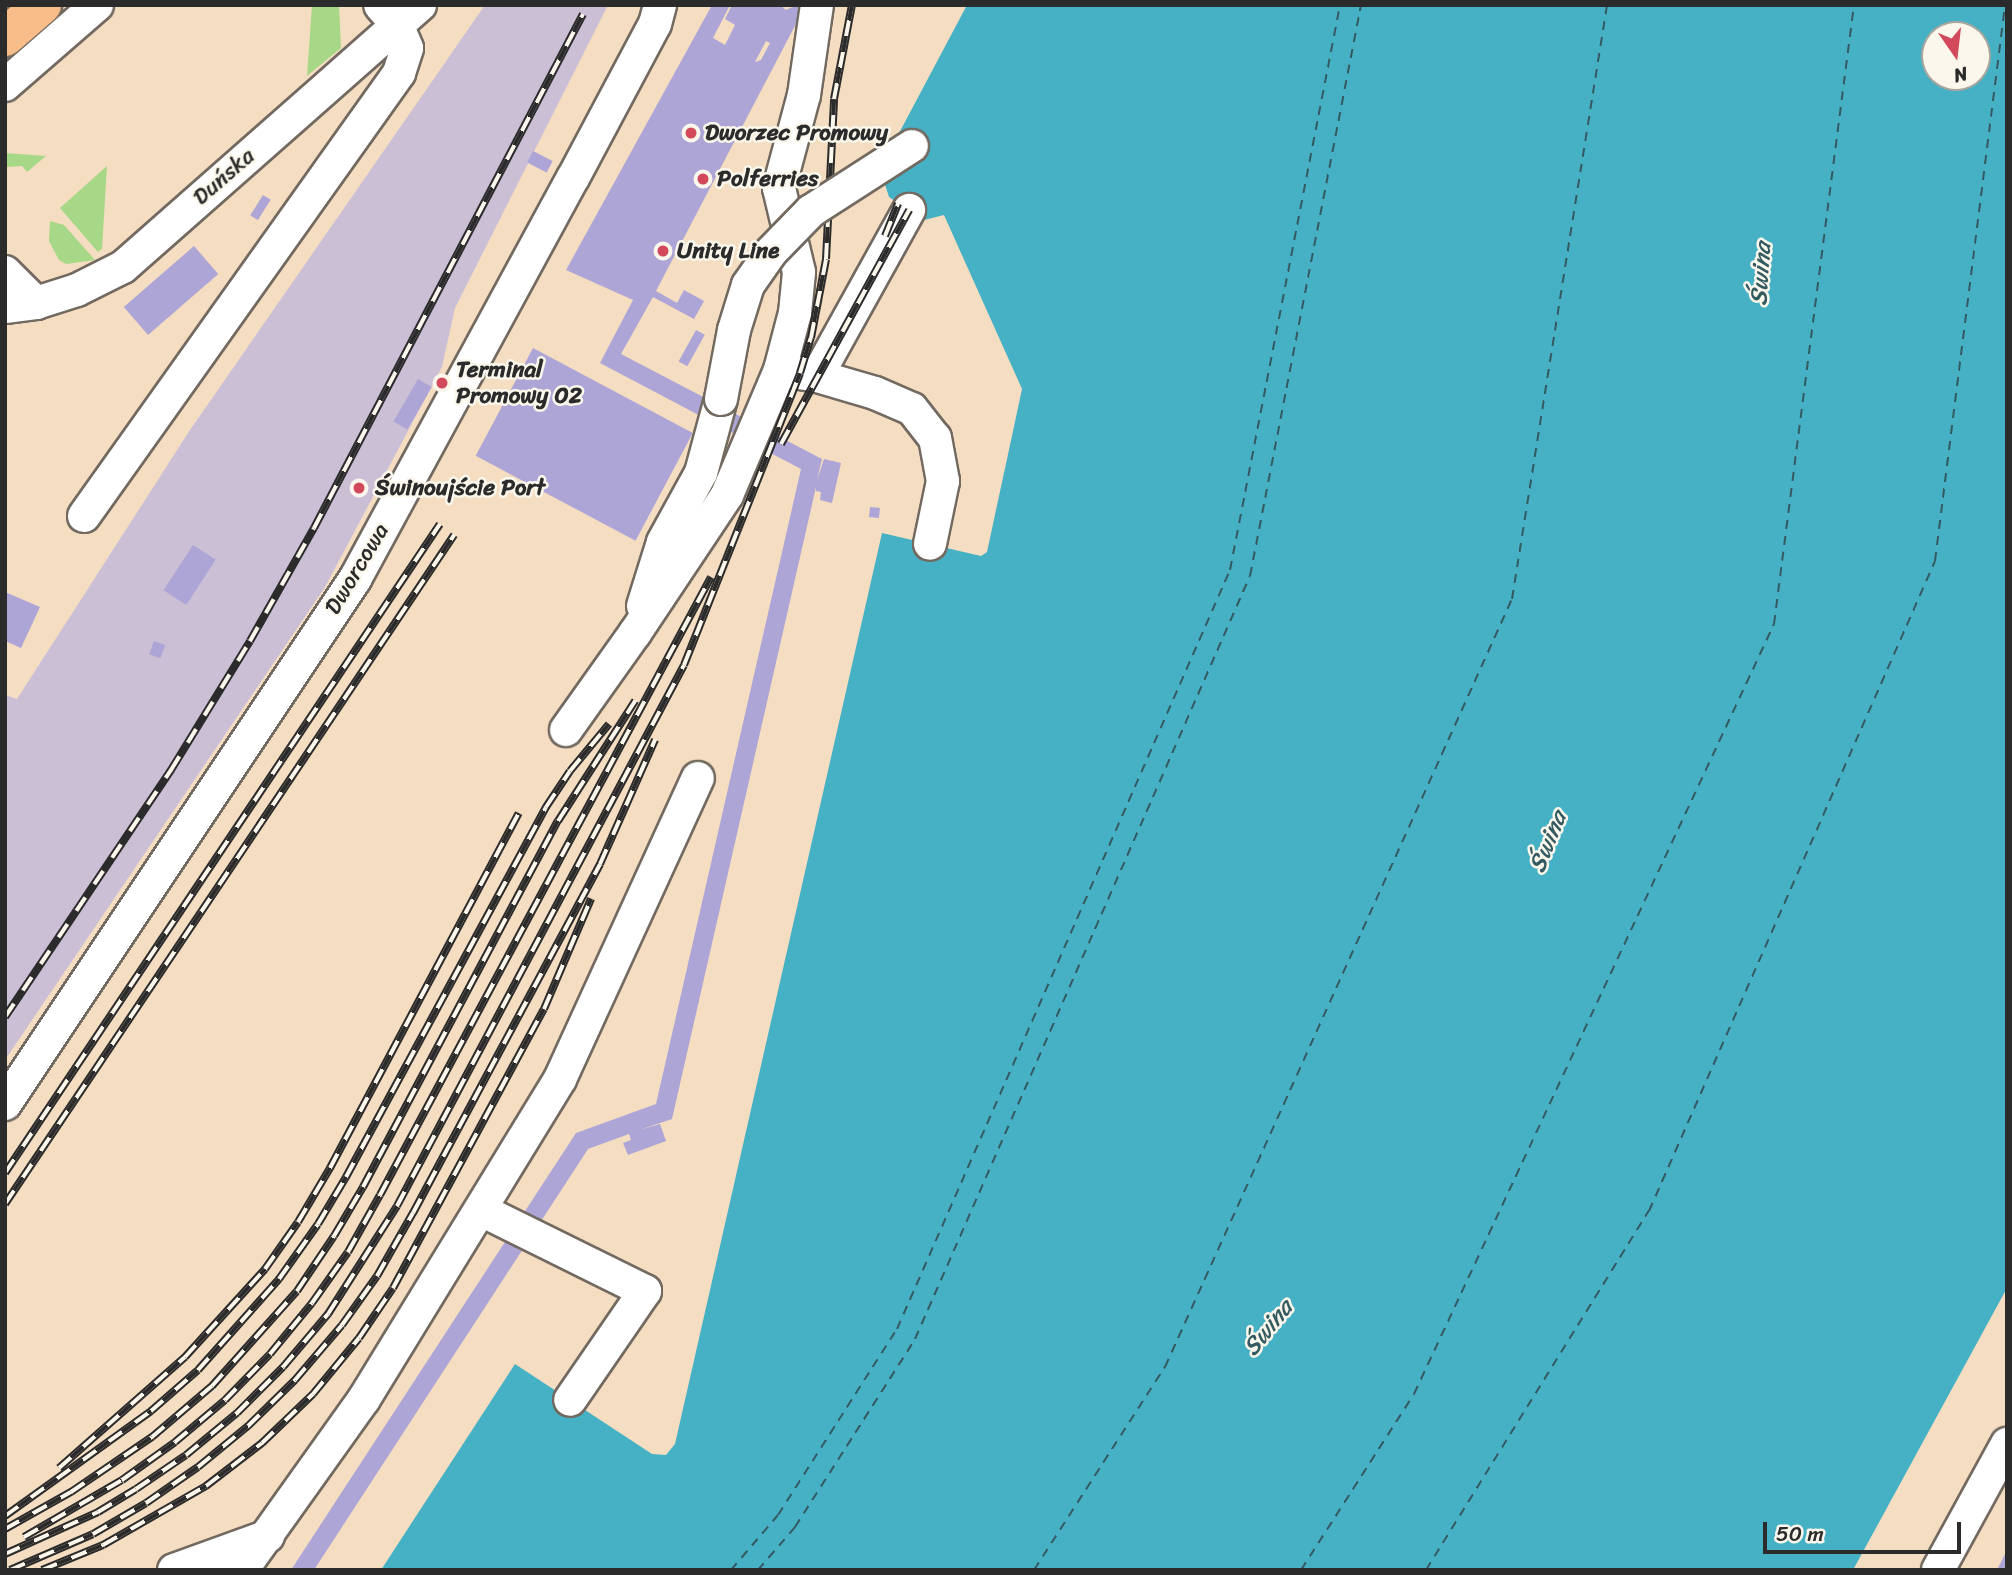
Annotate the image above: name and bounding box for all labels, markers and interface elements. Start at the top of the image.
north arrow [1921,21,1991,91]
text: N [1950,57,1971,93]
place label: Dworzec Promowy [705,119,888,147]
marker: Dworzec Promowy [683,125,699,141]
street label: Duńska [187,143,261,211]
place label: Polferries [717,165,819,193]
marker: Polferries [695,171,711,187]
place label: Unity Line [677,237,780,265]
water label: Świna [1744,241,1778,307]
marker: Unity Line [655,243,671,259]
place label: Terminal Promowy 02 [456,356,582,410]
marker: Terminal Promowy 02 [434,375,450,391]
place label: Świnoujście Port [375,474,546,502]
marker: Świnoujście Port [349,478,369,498]
street label: Dworcowa [319,518,395,620]
water label: Świna [1523,807,1573,877]
water label: Świna [1237,1294,1299,1362]
scale bar [1767,1508,1965,1552]
text: 50 m [1776,1515,1824,1553]

